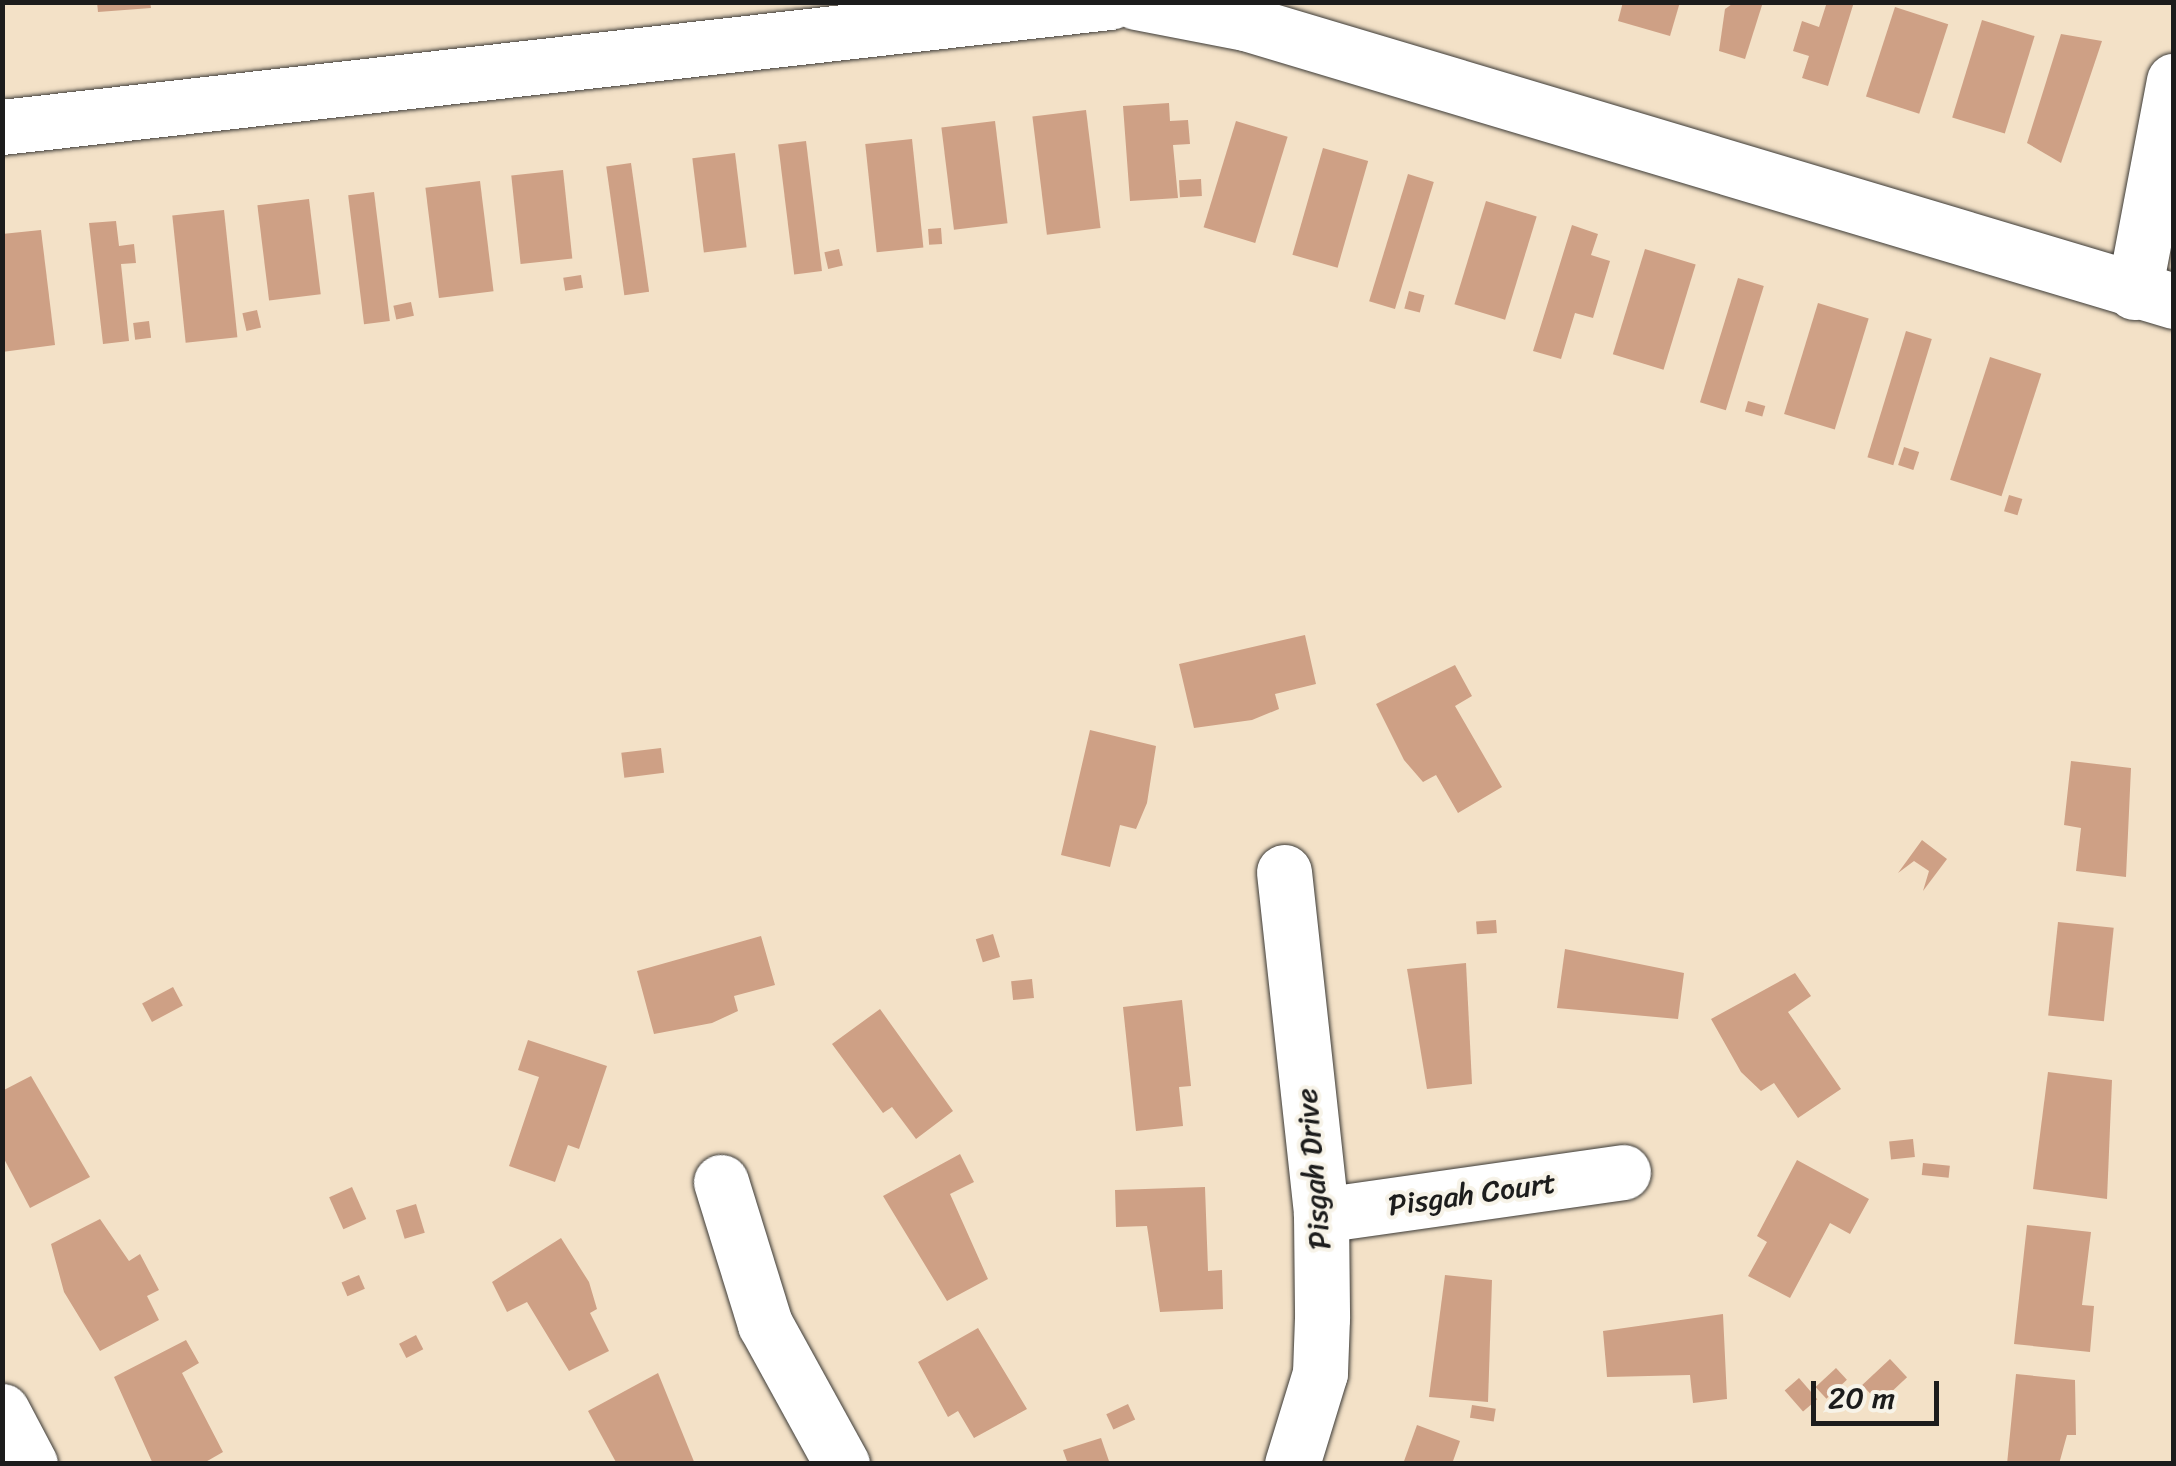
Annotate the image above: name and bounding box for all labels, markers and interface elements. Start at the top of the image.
street label: Pisgah Drive [1288,1087,1338,1251]
street label: Pisgah Court [1386,1164,1558,1224]
scale bar [1816,1361,1944,1423]
text: 20 m [1828,1371,1895,1425]

